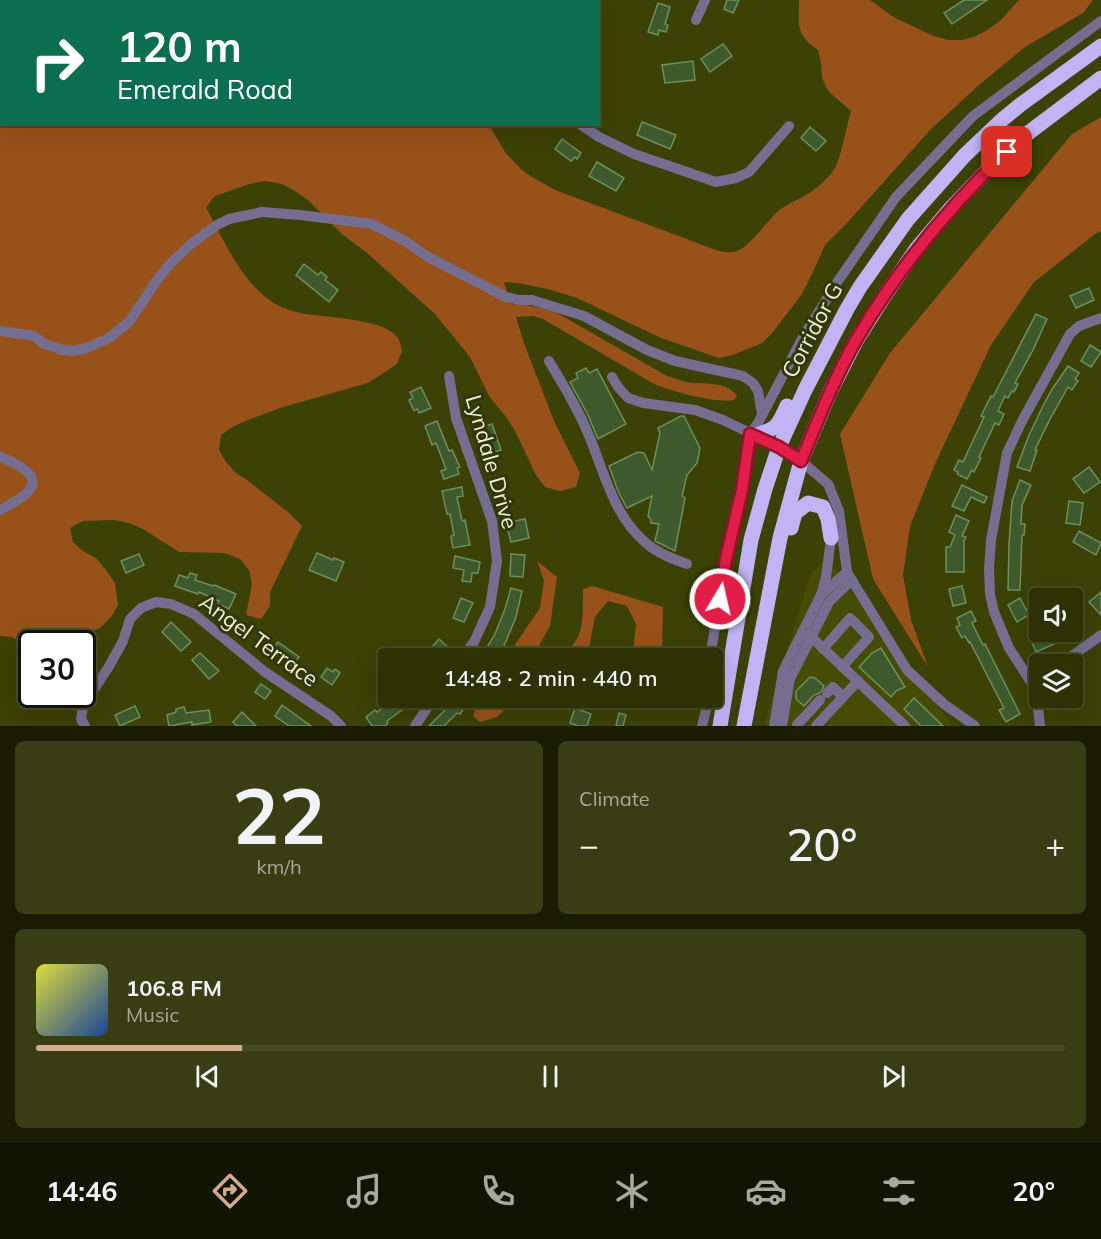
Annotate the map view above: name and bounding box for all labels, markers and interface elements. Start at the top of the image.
text: 120 m [117,20,242,73]
icon: right [18,24,96,102]
text: Emerald Road [117,72,293,106]
pin [981,126,1032,177]
icon: arrive [990,135,1023,168]
street label: Corridor G [775,278,849,382]
street label: Lyndale Drive [460,392,524,532]
position arrow [688,567,752,631]
street label: Angel Terrace [194,587,324,693]
map controls [1029,588,1083,708]
button: sound [1029,588,1083,642]
speed limit sign: 30 [18,630,96,708]
button: layers [1029,654,1083,708]
text: 14:48 · 2 min · 440 m [443,664,658,692]
text: 22 [232,766,326,864]
text: Climate [579,786,650,811]
text: 20° [787,816,857,872]
text: − [579,824,599,865]
text: + [1045,824,1065,865]
text: km/h [256,854,302,879]
text: 106.8 FM [126,974,222,1002]
text: Music [126,1002,179,1027]
icon: previous [191,1060,224,1093]
icon: pause [534,1060,567,1093]
icon: next [877,1060,910,1093]
icon: directions [209,1170,251,1212]
icon: music [343,1170,385,1212]
icon: phone [477,1170,519,1212]
icon: climate [611,1170,653,1212]
icon: car [745,1170,787,1212]
icon: filters [878,1170,920,1212]
text: 14:46 [46,1174,117,1208]
text: 20° [1012,1174,1055,1208]

